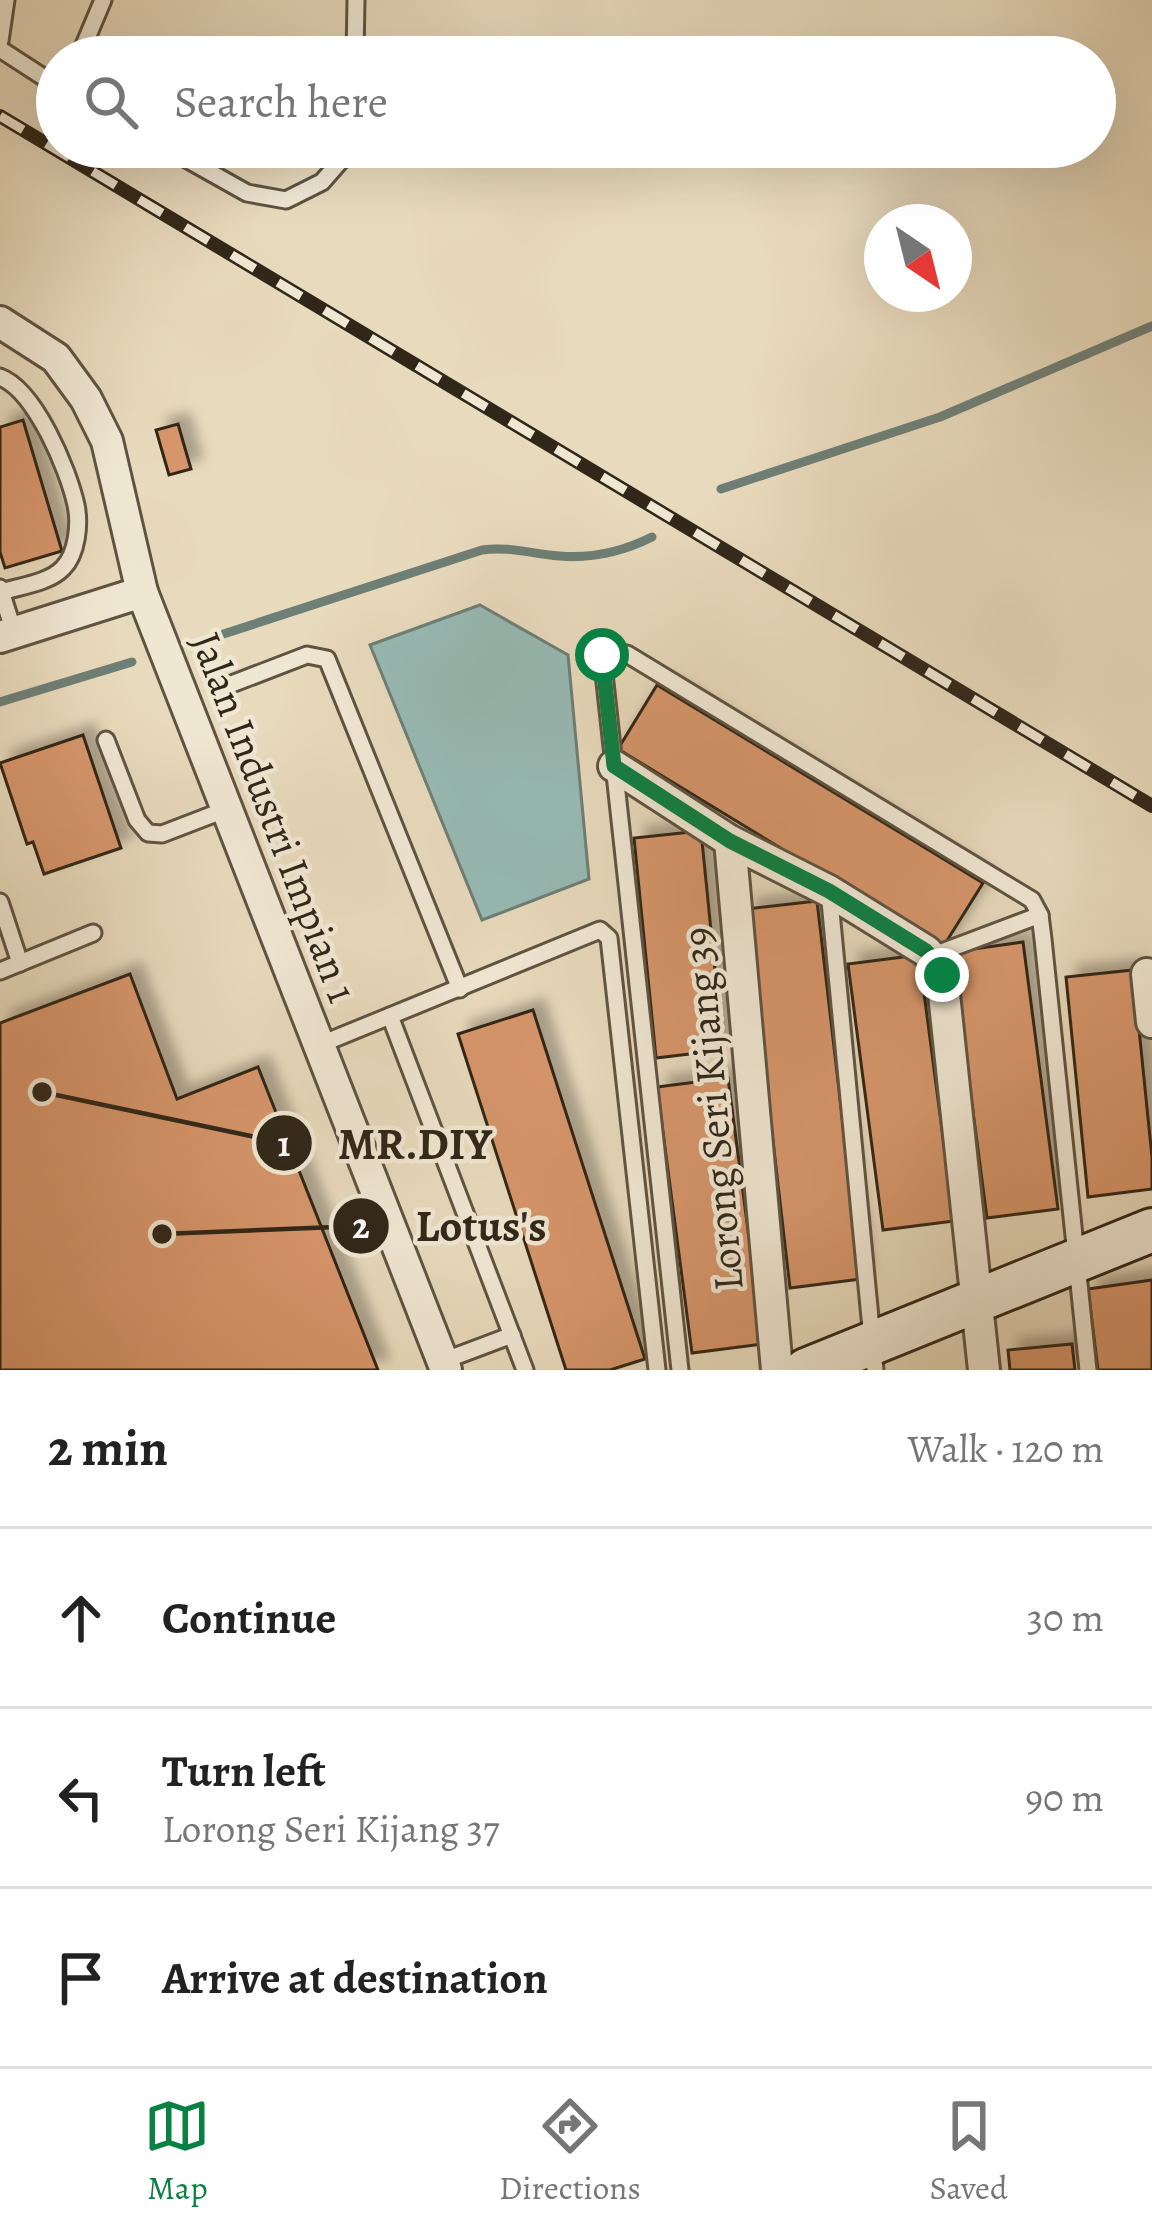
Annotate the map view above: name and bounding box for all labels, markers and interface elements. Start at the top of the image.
search box [36,36,1116,168]
icon: search [78,69,144,135]
text: Search here [174,71,388,133]
north arrow [864,204,972,312]
street label: Jalan Industri Impian 1 [178,624,371,1010]
route start [575,628,629,682]
street label: Lorong Seri Kijang 39 [668,925,757,1293]
route end [915,948,969,1002]
callout: MR.DIY [254,1103,516,1184]
text: MR.DIY [338,1113,493,1175]
text: 1 [278,1119,291,1168]
callout: Lotus's [331,1185,570,1266]
text: Lotus's [415,1195,547,1257]
text: 2 [352,1201,370,1250]
text: 2 min [48,1413,168,1483]
text: Walk · 120 m [908,1422,1104,1475]
icon: ahead [48,1585,114,1651]
text: Continue [162,1587,336,1649]
text: 30 m [1027,1591,1104,1644]
text: Turn left [162,1740,326,1802]
icon: left [48,1765,114,1831]
text: 90 m [1025,1771,1104,1824]
text: Lorong Seri Kijang 37 [162,1802,499,1855]
icon: arrive [48,1945,114,2011]
text: Arrive at destination [162,1947,548,2009]
tab: Map [144,2093,210,2210]
tab: Directions [499,2093,641,2210]
tab: Saved [929,2093,1008,2210]

